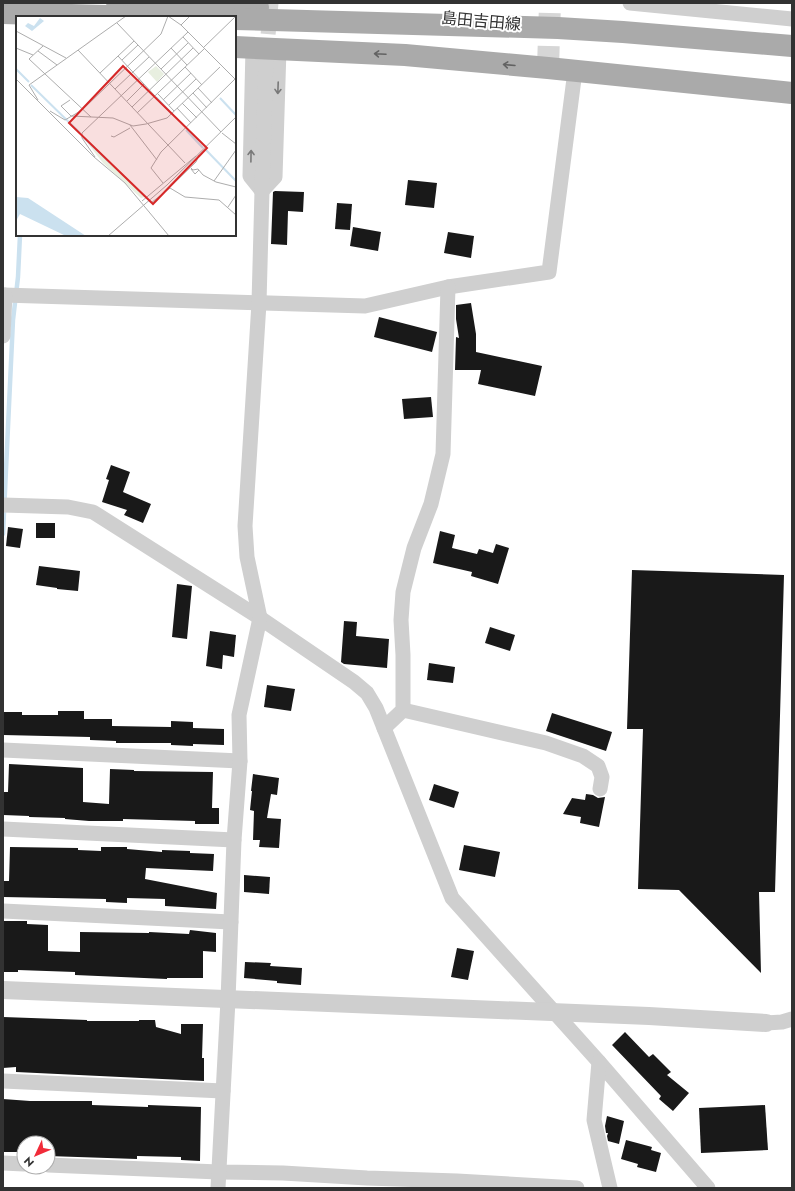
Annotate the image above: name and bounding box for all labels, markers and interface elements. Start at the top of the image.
street label: 島田吉田線 [440,6,522,36]
inset map [16,16,236,236]
one-way arrow [374,50,387,58]
one-way arrow [503,61,516,68]
one-way arrow [274,81,282,94]
one-way arrow [247,150,254,163]
north arrow [16,1135,56,1175]
text: N [20,1153,38,1171]

